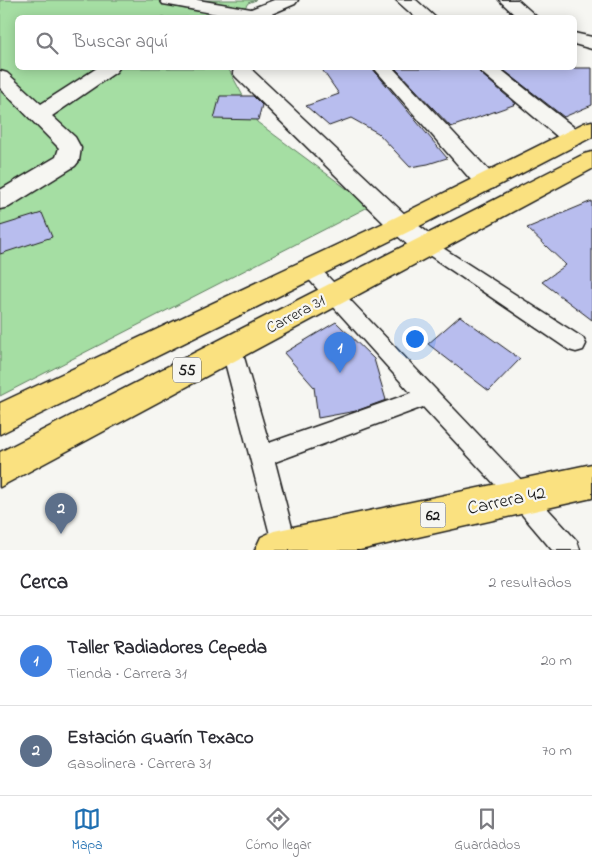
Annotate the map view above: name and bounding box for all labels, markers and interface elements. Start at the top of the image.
search box [15,15,577,70]
icon: search [33,29,61,57]
text: Buscar aquí [73,29,168,56]
street label: Carrera 31 [262,289,330,340]
your location [402,326,428,352]
pin: 1 [324,332,356,373]
road number: 55 [173,358,201,382]
street label: Carrera 42 [465,480,548,523]
pin: 2 [45,493,77,534]
road number: 62 [420,502,446,528]
text: Cerca [20,568,68,598]
text: 2 resultados [489,571,572,595]
text: Taller Radiadores Cepeda [67,635,267,662]
text: 1 [33,649,39,673]
text: 20 m [541,649,572,673]
text: Tienda · Carrera 31 [67,662,187,686]
text: Estación Guarín Texaco [67,725,254,752]
text: 2 [32,739,40,763]
text: 70 m [542,739,572,763]
text: Gasolinera · Carrera 31 [67,752,211,776]
tab: Mapa [71,805,103,856]
tab: Cómo llegar [246,805,311,856]
tab: Guardados [454,805,521,856]

